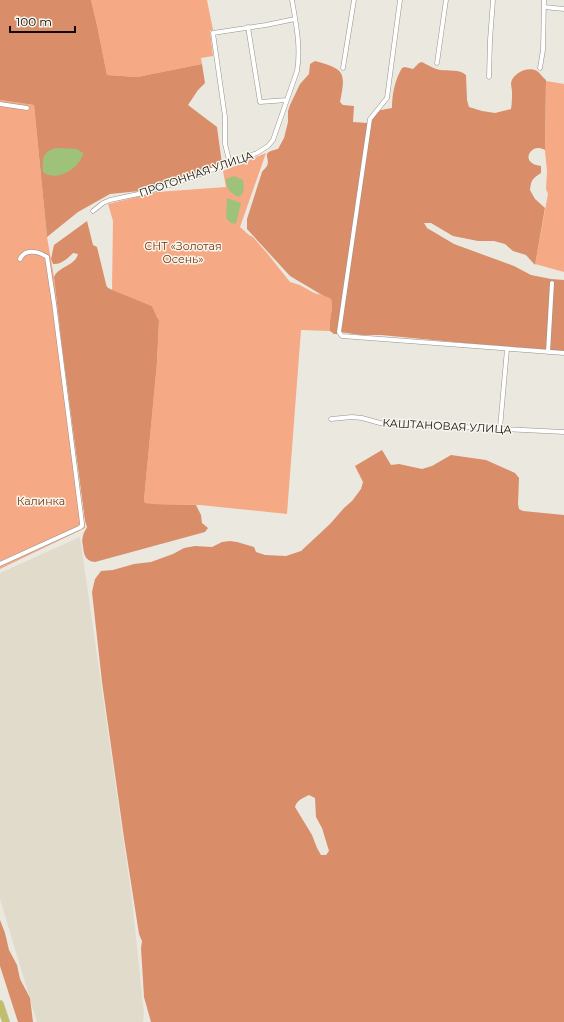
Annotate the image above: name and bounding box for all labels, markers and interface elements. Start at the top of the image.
scale bar [10,8,75,34]
text: 100 m [16,14,52,29]
street label: ПРОГОННАЯ УЛИЦА [137,148,256,200]
park label: СНТ «Золотая Осень» [144,239,222,266]
street label: КАШТАНОВАЯ УЛИЦА [382,416,513,436]
park label: Калинка [17,494,65,508]

